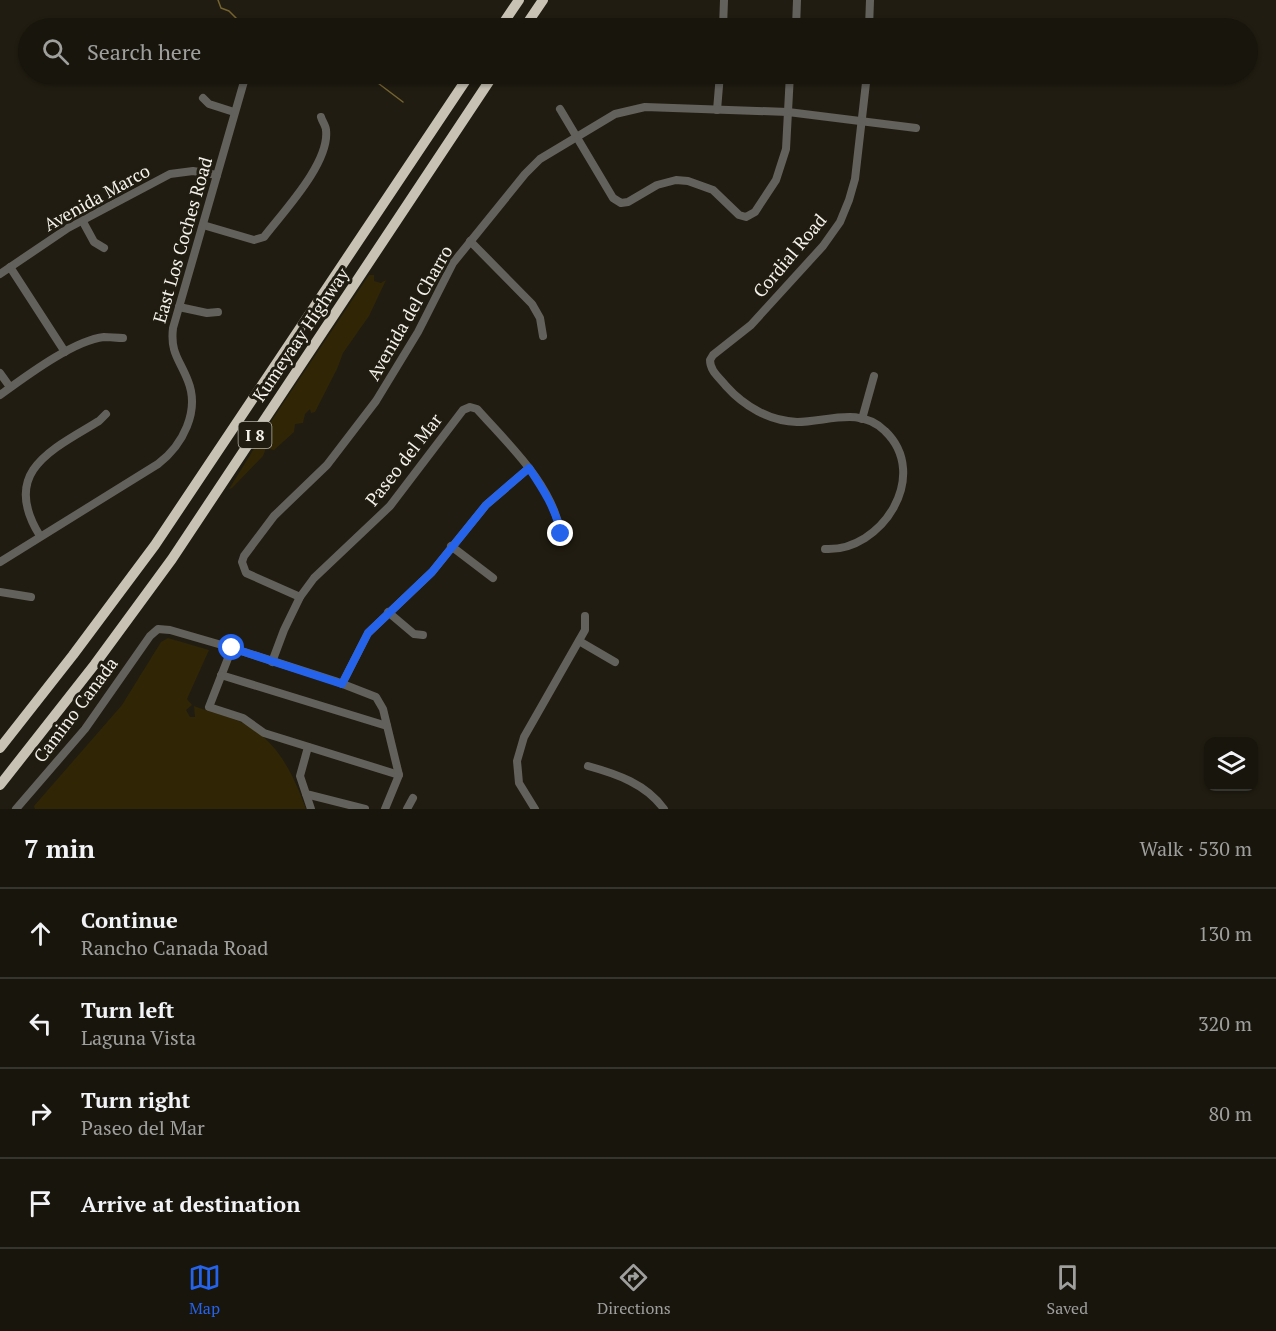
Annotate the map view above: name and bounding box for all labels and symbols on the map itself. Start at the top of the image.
street label: East Los Coches Road [147,154,217,326]
street label: Avenida Marco [39,158,154,236]
street label: Cordial Road [747,208,831,302]
street label: Avenida del Charro [361,241,458,384]
street label: Kumeyaay Highway [246,262,354,406]
street label: Paseo del Mar [359,408,447,511]
road number: I 8 [238,422,272,448]
route end [547,520,573,546]
route start [218,634,244,660]
street label: Camino Canada [28,652,123,767]

